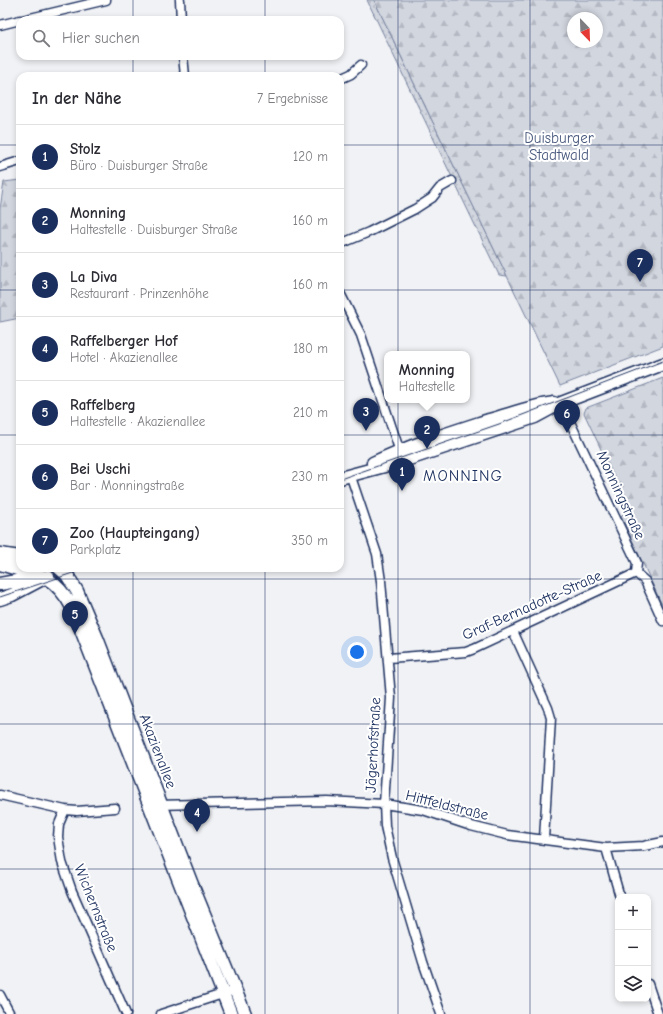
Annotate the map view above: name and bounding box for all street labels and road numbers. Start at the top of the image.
street label: Monningstraße [593,448,650,543]
street label: Graf-Bernadotte-Straße [459,566,605,644]
street label: Jägerhofstraße [362,696,385,793]
street label: Akazienallee [136,711,181,791]
street label: Hittfeldstraße [404,786,491,824]
street label: Wichernstraße [70,862,122,955]

